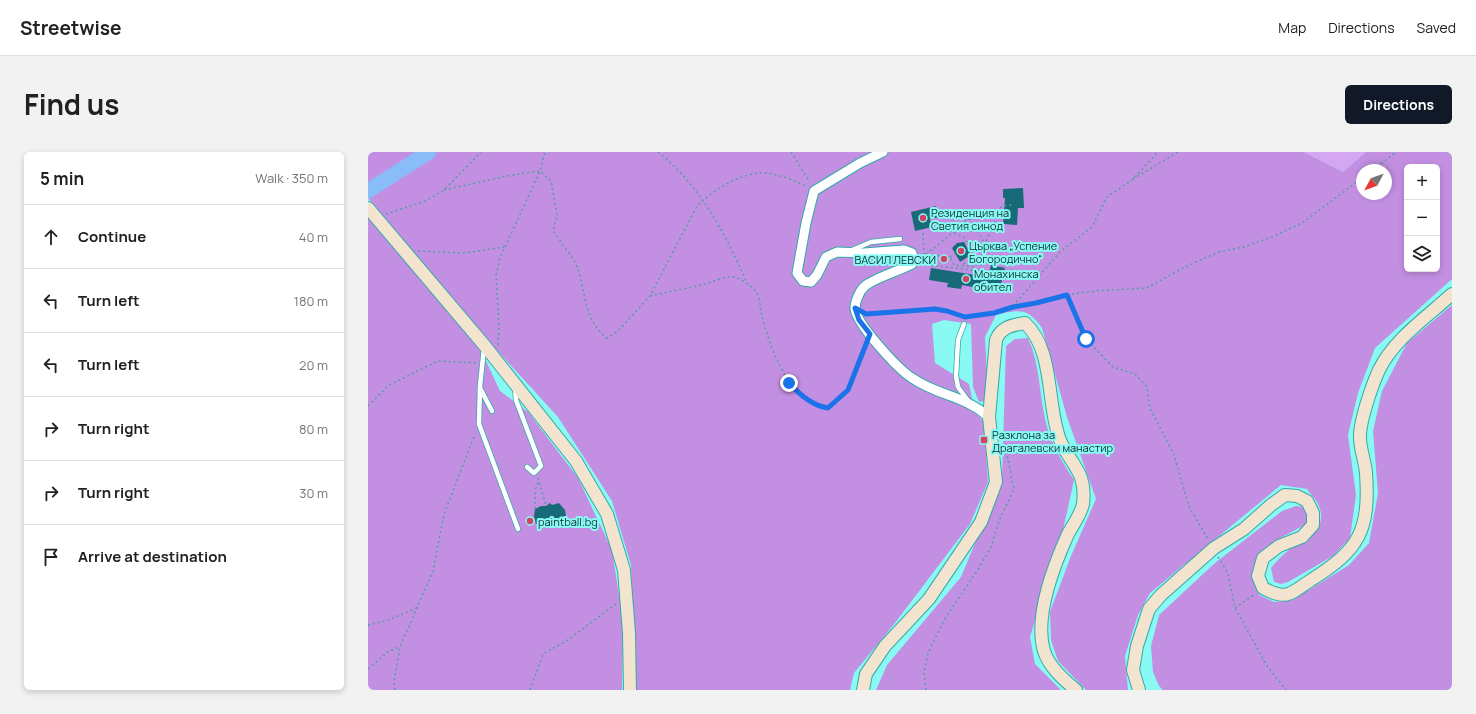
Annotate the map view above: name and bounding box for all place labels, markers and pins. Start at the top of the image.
place label: Резиденция на Светия синод [931,205,1009,233]
marker: Резиденция на Светия синод [918,213,928,223]
place label: Църква „Успение Богородично“ [969,238,1058,266]
marker: Църква „Успение Богородично“ [956,246,966,256]
place label: ВАСИЛ ЛЕВСКИ [855,252,936,267]
marker: ВАСИЛ ЛЕВСКИ [939,254,949,264]
place label: Монахинска обител [974,266,1039,294]
marker: Монахинска обител [961,274,971,284]
place label: Разклона за Драгалевски манастир [992,427,1113,455]
marker: Разклона за Драгалевски манастир [979,435,989,445]
place label: paintball.bg [538,514,598,529]
marker: paintball.bg [525,516,535,526]

